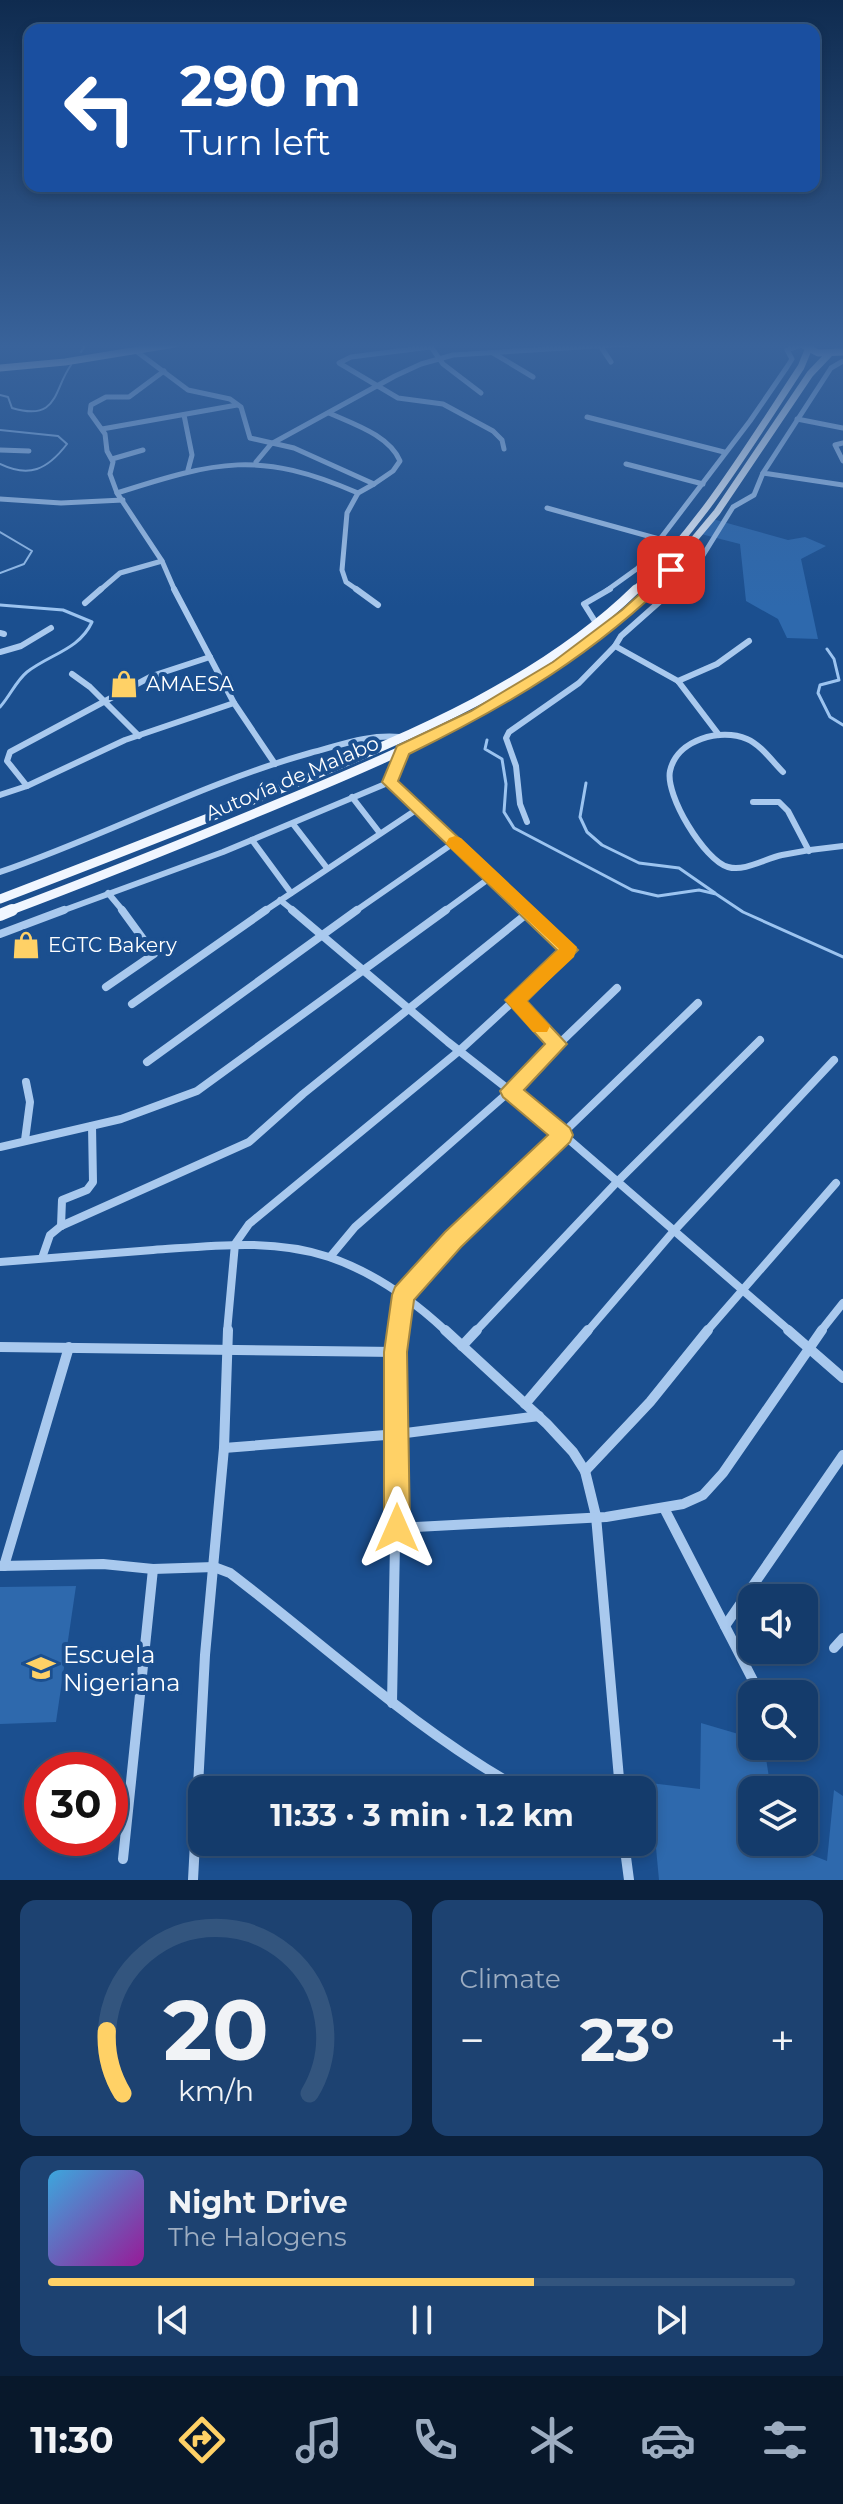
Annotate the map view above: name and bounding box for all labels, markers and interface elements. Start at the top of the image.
text: 290 m [180,52,361,120]
icon: left [48,56,152,160]
text: Turn left [180,120,331,164]
pin [637,536,705,604]
icon: arrive [649,548,693,592]
shop icon: AMAESA [109,669,139,699]
place label: AMAESA [146,672,234,696]
street label: Autovía de Malabo [202,731,382,825]
shop icon: EGTC Bakery [11,930,41,960]
place label: EGTC Bakery [48,933,177,957]
position arrow [355,1486,439,1570]
map controls [738,1584,818,1856]
button: sound [738,1584,818,1664]
place label: Escuela Nigeriana [63,1640,180,1697]
school or university icon: Escuela Nigeriana [26,1653,56,1683]
button: search [738,1680,818,1760]
speed limit sign: 30 [24,1752,128,1856]
button: layers [738,1776,818,1856]
text: 11:33 · 3 min · 1.2 km [270,1797,574,1834]
text: Climate [460,1963,561,1995]
text: 20 [163,1979,269,2081]
text: 23° [580,2003,675,2076]
text: − [460,2013,485,2067]
text: + [770,2013,795,2067]
text: km/h [178,2073,254,2108]
text: Night Drive [168,2184,348,2221]
text: The Halogens [168,2221,347,2253]
icon: previous [151,2298,195,2342]
icon: pause [400,2298,444,2342]
icon: next [649,2298,693,2342]
icon: directions [174,2412,230,2468]
icon: music [291,2412,347,2468]
icon: phone [407,2412,463,2468]
icon: climate [524,2412,580,2468]
icon: car [640,2412,696,2468]
icon: filters [757,2412,813,2468]
text: 11:30 [30,2418,114,2462]

